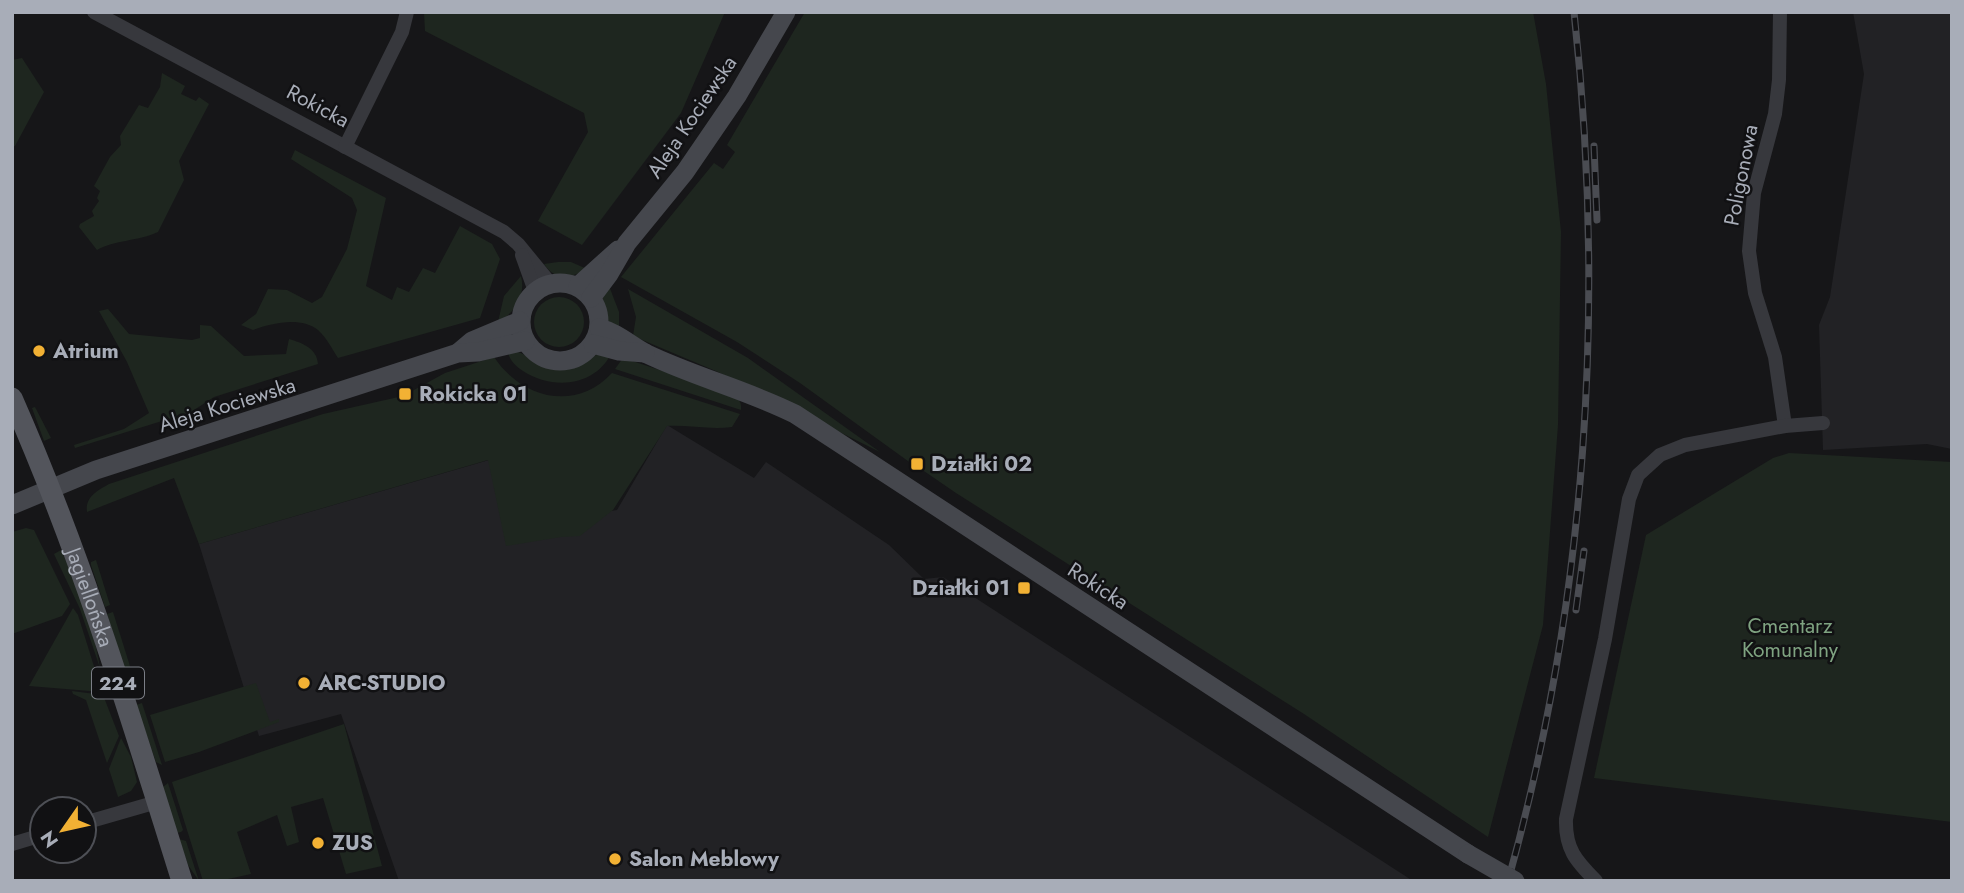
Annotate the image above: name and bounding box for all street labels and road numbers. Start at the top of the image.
street label: Aleja Kociewska [640,50,744,184]
street label: Rokicka [281,77,355,135]
street label: Poligonowa [1716,122,1766,228]
street label: Aleja Kociewska [155,370,299,440]
street label: Jagiellońska [57,541,121,651]
street label: Rokicka [1062,555,1134,617]
road number: 224 [92,668,144,698]

